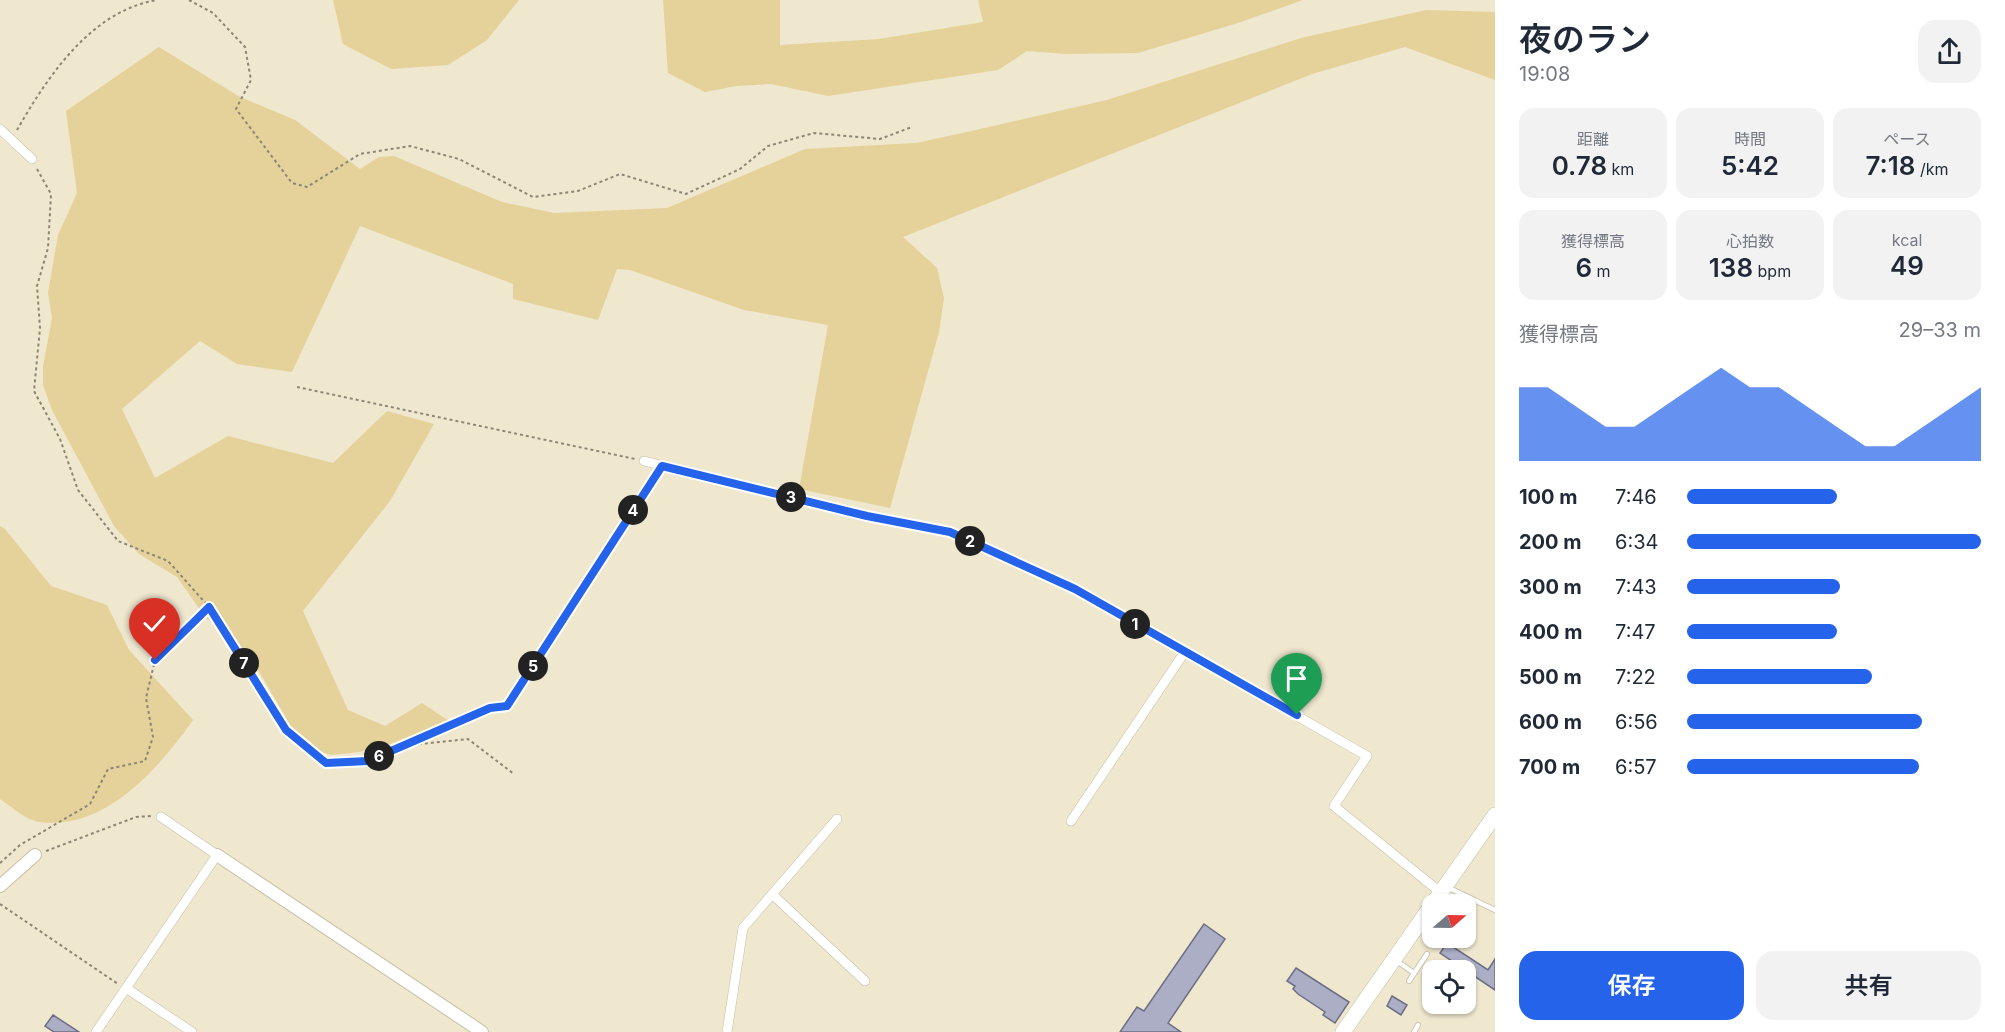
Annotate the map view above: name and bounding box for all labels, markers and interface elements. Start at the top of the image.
text: 夜のラン [1519,19,1651,59]
button: share [1918,20,1981,83]
text: 19:08 [1519,62,1570,86]
text: 距離 [1577,129,1609,149]
text: 時間 [1734,129,1766,149]
text: ペース [1883,129,1931,149]
text: 0.78 [1552,150,1607,181]
text: 5:42 [1721,150,1779,181]
text: 7:18 [1865,150,1915,181]
text: km [1607,159,1634,179]
text: /km [1915,159,1949,179]
text: kcal [1892,230,1922,250]
text: 獲得標高 [1561,231,1625,251]
text: 心拍数 [1726,231,1774,251]
text: 49 [1890,250,1924,281]
text: 6 [1575,252,1592,283]
text: 138 [1709,252,1753,283]
text: m [1592,261,1611,281]
text: bpm [1753,261,1791,281]
text: 29–33 m [1899,318,1981,342]
text: 獲得標高 [1519,322,1599,346]
pin: 3 [776,482,806,512]
text: 100 m [1519,485,1578,509]
text: 7:46 [1615,485,1657,509]
text: 3 [786,487,796,507]
pin: 4 [618,495,648,525]
text: 4 [628,500,638,520]
pin: 2 [955,526,985,556]
text: 200 m [1519,530,1582,554]
text: 6:34 [1615,530,1658,554]
text: 2 [965,531,975,551]
text: 300 m [1519,575,1582,599]
text: 7:43 [1615,575,1657,599]
pin [129,598,180,660]
icon: check [138,607,171,640]
pin: 1 [1120,609,1150,639]
text: 1 [1132,614,1138,634]
text: 400 m [1519,620,1583,644]
text: 7:47 [1615,620,1656,644]
pin: 7 [229,648,259,678]
pin: 5 [518,651,548,681]
text: 7 [239,653,249,673]
pin [1271,653,1322,715]
text: 5 [528,656,538,676]
icon: arrive [1280,662,1313,695]
text: 500 m [1519,665,1582,689]
text: 7:22 [1615,665,1656,689]
text: 600 m [1519,710,1582,734]
text: 6:56 [1615,710,1658,734]
pin: 6 [364,741,394,771]
text: 6 [374,746,384,766]
text: 700 m [1519,755,1580,779]
text: 6:57 [1615,755,1657,779]
north arrow [1422,894,1476,948]
map controls [1422,894,1476,1014]
button: 保存 [1519,951,1744,1020]
button: 共有 [1756,951,1981,1020]
button: locate [1422,960,1476,1014]

